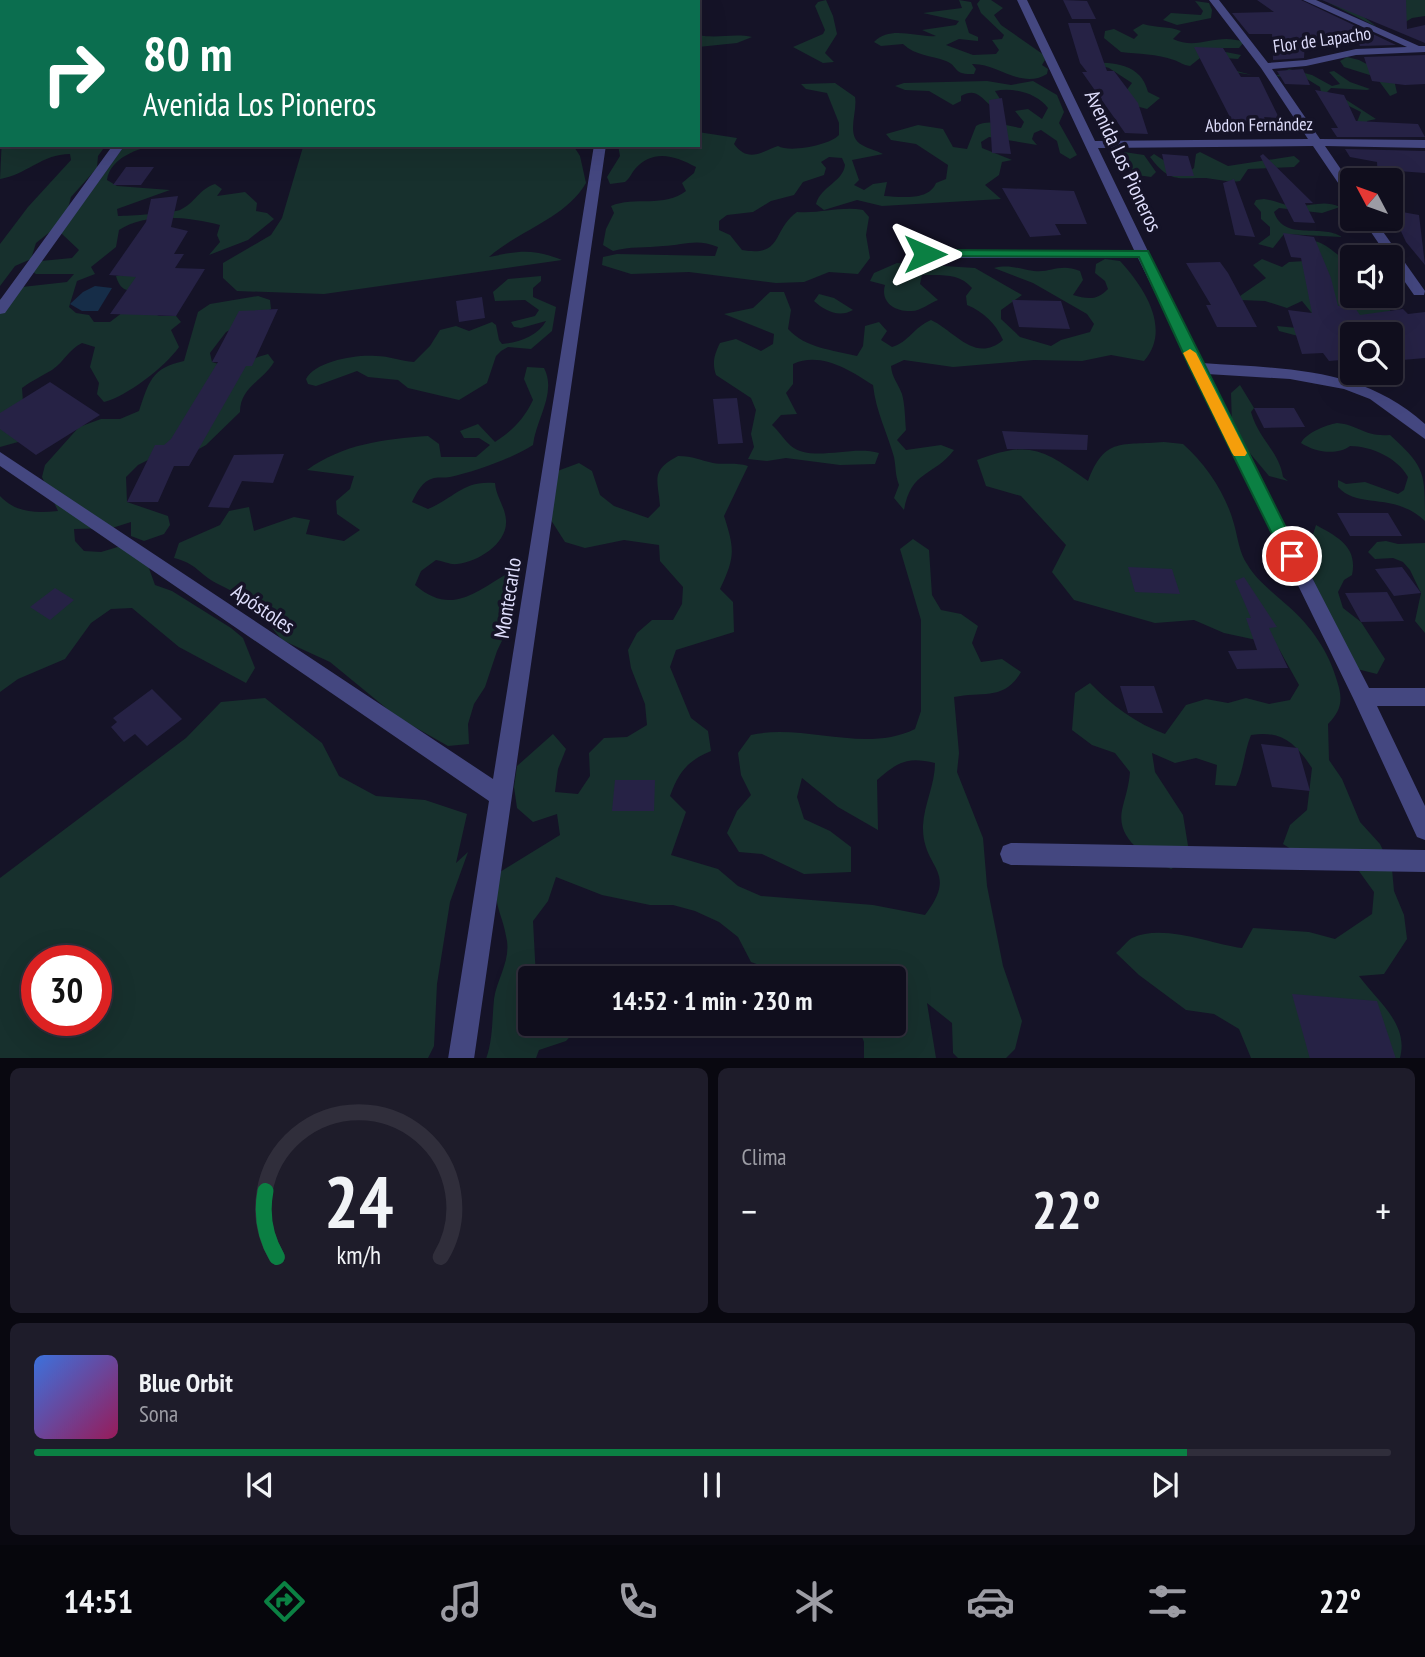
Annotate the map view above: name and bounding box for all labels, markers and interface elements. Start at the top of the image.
text: 80 m [143,21,232,85]
street label: Flor de Lapacho [1271,21,1373,58]
icon: right [28,28,119,119]
text: Avenida Los Pioneros [143,83,376,125]
street label: Avenida Los Pioneros [1079,86,1168,236]
street label: Abdon Fernández [1205,112,1313,137]
north arrow [1340,168,1404,231]
map controls [1340,168,1403,385]
position arrow [888,217,962,291]
button: sound [1340,245,1403,308]
button: search [1340,322,1403,385]
pin [1262,526,1322,586]
icon: arrive [1273,537,1311,575]
street label: Montecarlo [488,556,527,640]
street label: Apóstoles [226,578,300,640]
speed limit sign: 30 [21,945,112,1036]
text: 14:52 · 1 min · 230 m [612,984,812,1017]
text: Clima [742,1142,787,1171]
text: 24 [324,1153,394,1247]
text: 22° [1032,1176,1101,1243]
text: − [742,1186,757,1235]
text: + [1375,1186,1391,1235]
text: km/h [337,1238,381,1270]
text: Blue Orbit [139,1366,233,1399]
text: Sona [139,1399,178,1428]
icon: previous [241,1466,279,1504]
icon: pause [693,1466,731,1504]
icon: next [1146,1466,1184,1504]
icon: directions [260,1577,309,1626]
icon: music [437,1577,486,1626]
icon: phone [613,1577,662,1626]
icon: climate [790,1577,839,1626]
icon: car [966,1577,1015,1626]
icon: filters [1143,1577,1192,1626]
text: 14:51 [64,1580,133,1622]
text: 22° [1319,1580,1361,1622]

